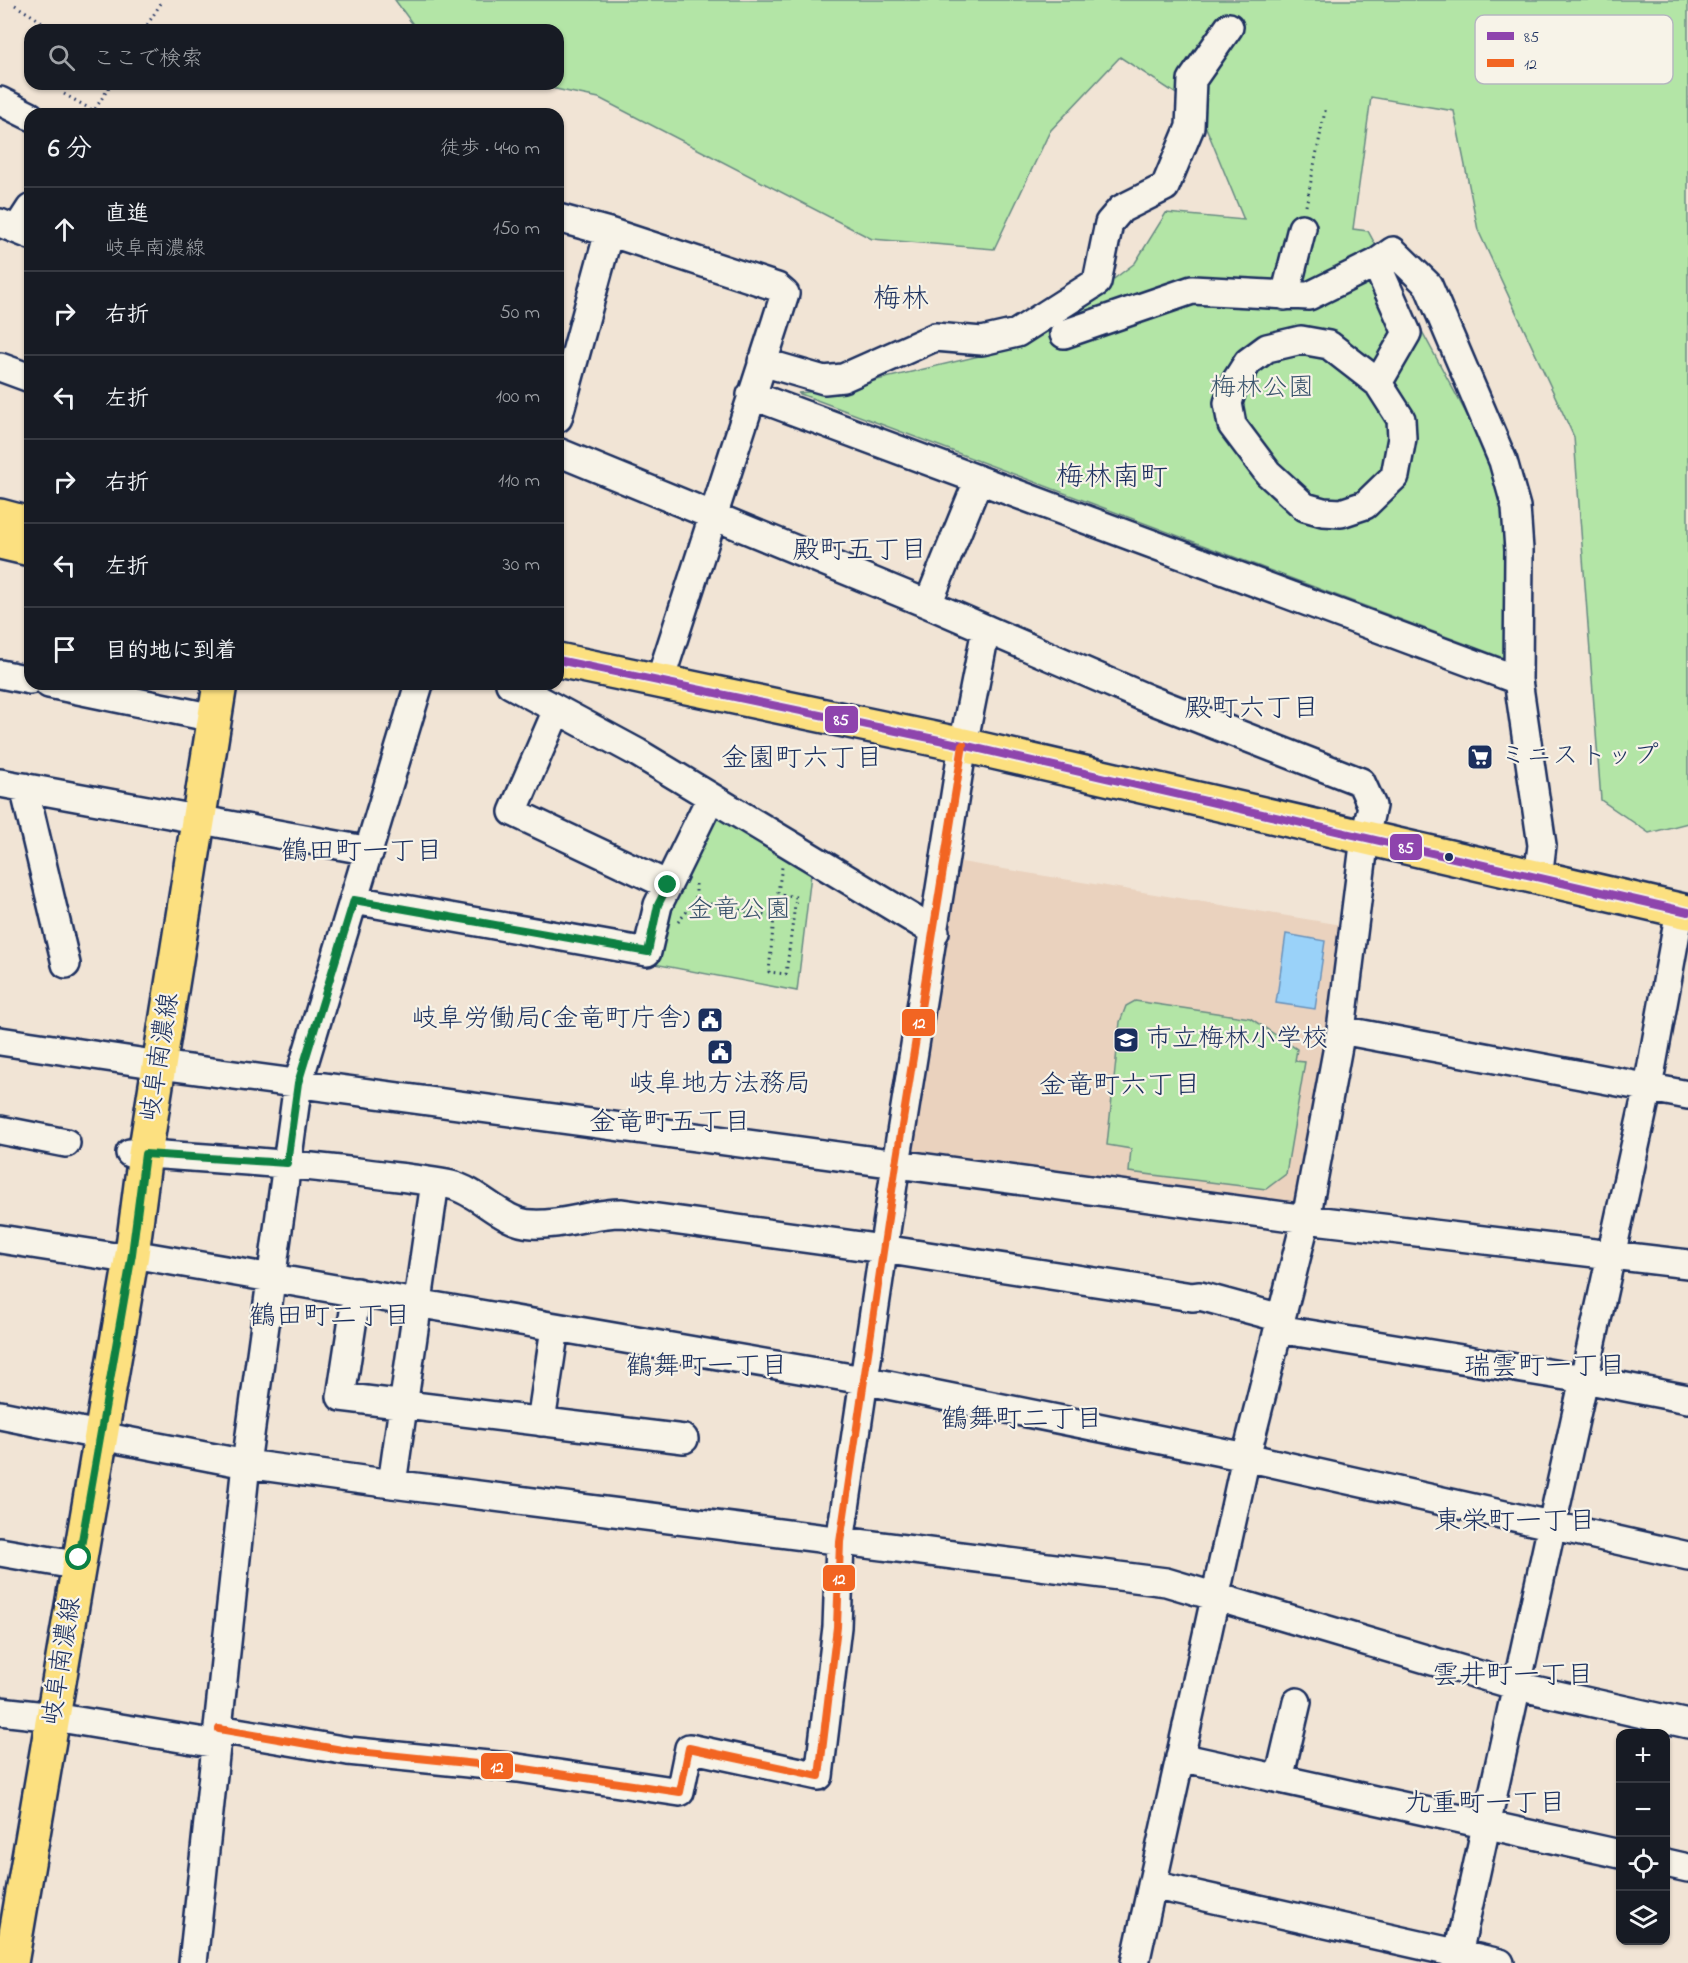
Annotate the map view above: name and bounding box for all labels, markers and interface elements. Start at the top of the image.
legend [1475,15,1673,84]
search box [24,24,564,90]
text: 85 [1524,26,1539,50]
icon: search [45,41,78,74]
text: ここで検索 [93,44,203,76]
text: 12 [1524,53,1537,77]
text: 6 分 [48,131,92,169]
text: 徒歩 · 440 m [440,135,540,164]
text: 直進 [105,199,149,231]
icon: ahead [48,213,81,246]
text: 150 m [493,215,540,244]
text: 岐阜南濃線 [105,235,205,264]
district label: 梅林 [873,280,929,321]
icon: right [48,297,81,330]
text: 50 m [499,299,540,328]
text: 右折 [105,300,149,332]
park label: 梅林公園 [1210,370,1314,408]
icon: left [48,381,81,414]
text: 100 m [496,383,540,412]
text: 左折 [105,384,149,416]
district label: 梅林南町 [1056,458,1168,499]
icon: right [48,465,81,498]
text: 110 m [498,467,540,496]
text: 右折 [105,468,149,500]
district label: 殿町五丁目 [793,532,928,571]
icon: left [48,549,81,582]
text: 30 m [503,551,540,580]
text: 左折 [105,552,149,584]
icon: arrive [48,633,81,666]
text: 目的地に到着 [105,636,237,668]
district label: 殿町六丁目 [1185,690,1320,729]
line badge: 85 [824,705,859,734]
text: 85 [832,709,849,733]
place label: ミニストップ [1500,738,1659,776]
district label: 金園町六丁目 [721,740,883,779]
supermarket icon: ミニストップ [1465,742,1495,772]
district label: 鶴田町一丁目 [281,833,443,872]
line badge: 85 [1389,833,1423,861]
text: 85 [1397,837,1414,861]
unlabelled marker [1443,851,1455,863]
route end [654,871,680,897]
park label: 金竜公園 [687,892,791,930]
street label: 岐阜南濃線 [132,990,190,1124]
place label: 岐阜労働局(金竜町庁舎) [411,1001,690,1039]
public building icon: 岐阜労働局(金竜町庁舎) [695,1005,725,1035]
line badge: 12 [901,1008,936,1037]
text: 12 [912,1012,926,1036]
place label: 市立梅林小学校 [1146,1021,1328,1059]
school or university icon: 市立梅林小学校 [1111,1025,1141,1055]
public building icon: 岐阜地方法務局 [705,1037,735,1067]
place label: 岐阜地方法務局 [629,1066,811,1104]
district label: 金竜町六丁目 [1039,1067,1201,1106]
district label: 金竜町五丁目 [589,1104,751,1143]
district label: 鶴田町二丁目 [249,1298,411,1337]
district label: 鶴舞町一丁目 [626,1348,788,1387]
district label: 瑞雲町一丁目 [1464,1348,1626,1387]
district label: 鶴舞町二丁目 [941,1401,1103,1440]
district label: 東栄町一丁目 [1434,1503,1596,1542]
route start [65,1544,91,1570]
line badge: 12 [822,1564,856,1592]
text: 12 [832,1568,846,1592]
street label: 岐阜南濃線 [34,1594,92,1728]
district label: 雲井町一丁目 [1432,1657,1594,1696]
map controls [1616,1729,1670,1945]
button: + [1616,1729,1670,1783]
line badge: 12 [480,1752,514,1780]
text: 12 [490,1756,504,1780]
button: − [1616,1783,1670,1837]
district label: 九重町一丁目 [1404,1785,1566,1824]
button: locate [1616,1837,1670,1891]
button: layers [1616,1891,1670,1945]

